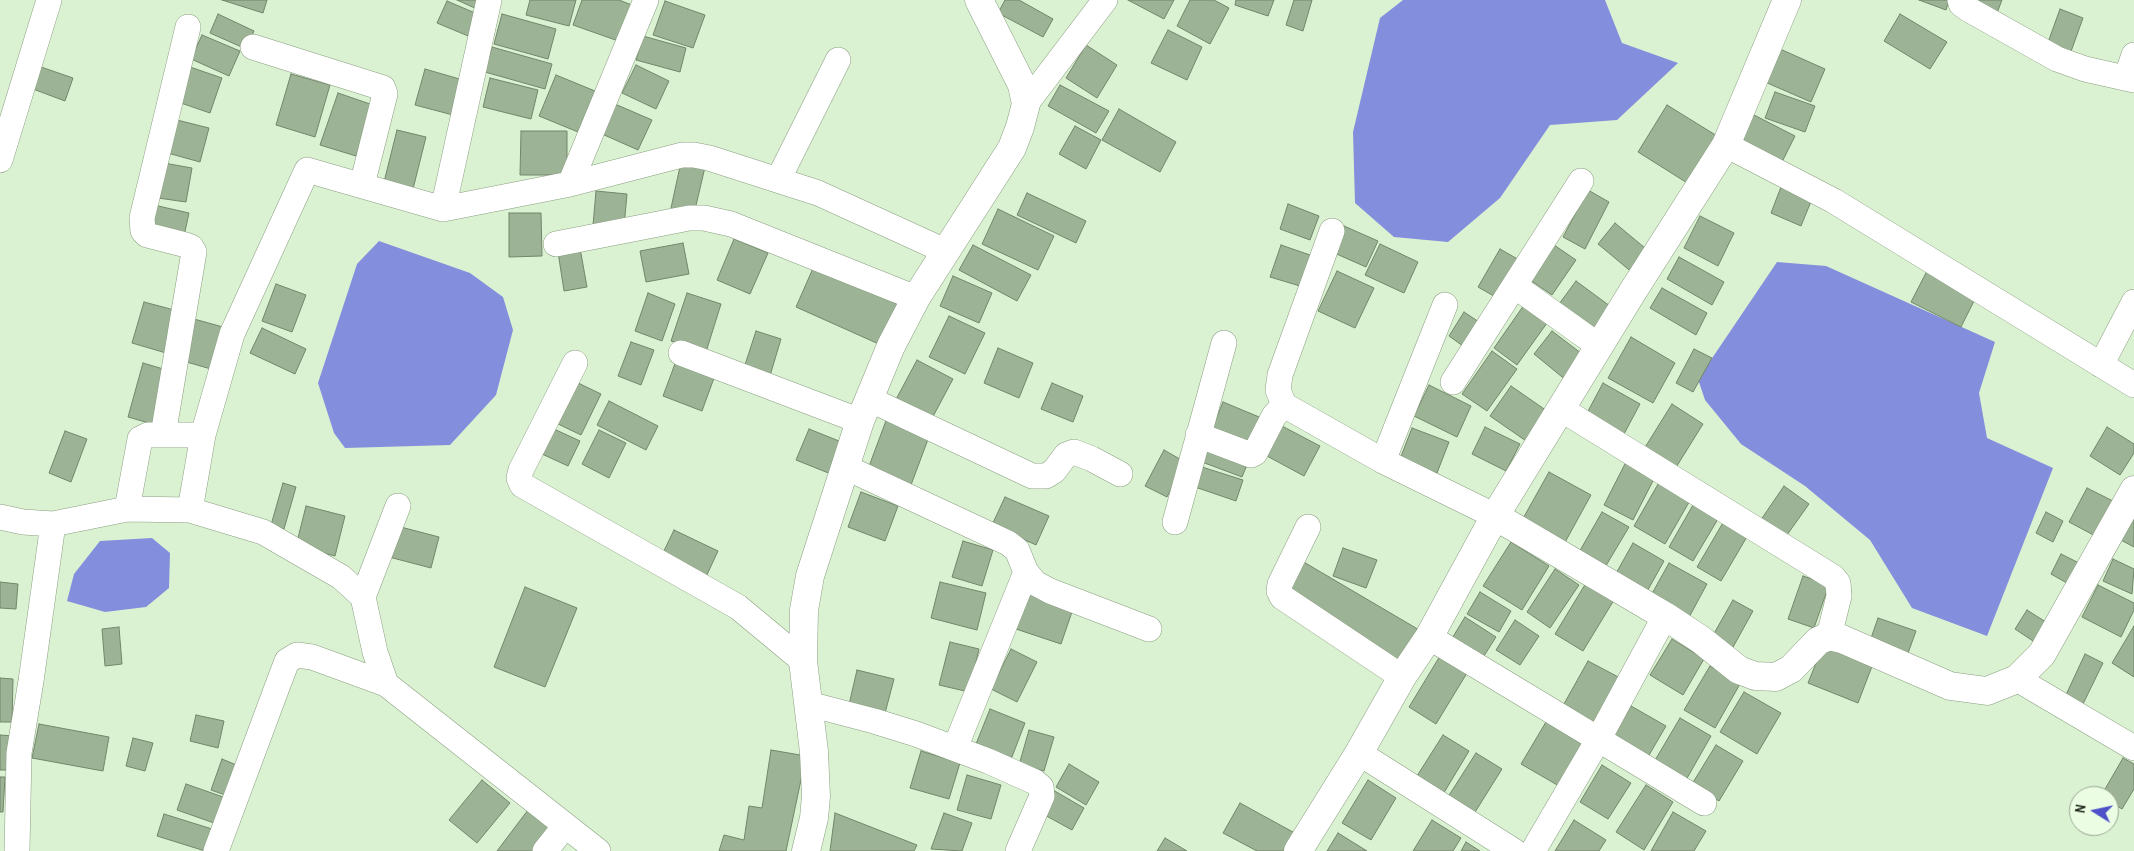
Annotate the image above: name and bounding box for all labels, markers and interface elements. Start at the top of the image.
north arrow [2069,786,2119,836]
text: N [2071,803,2090,814]

